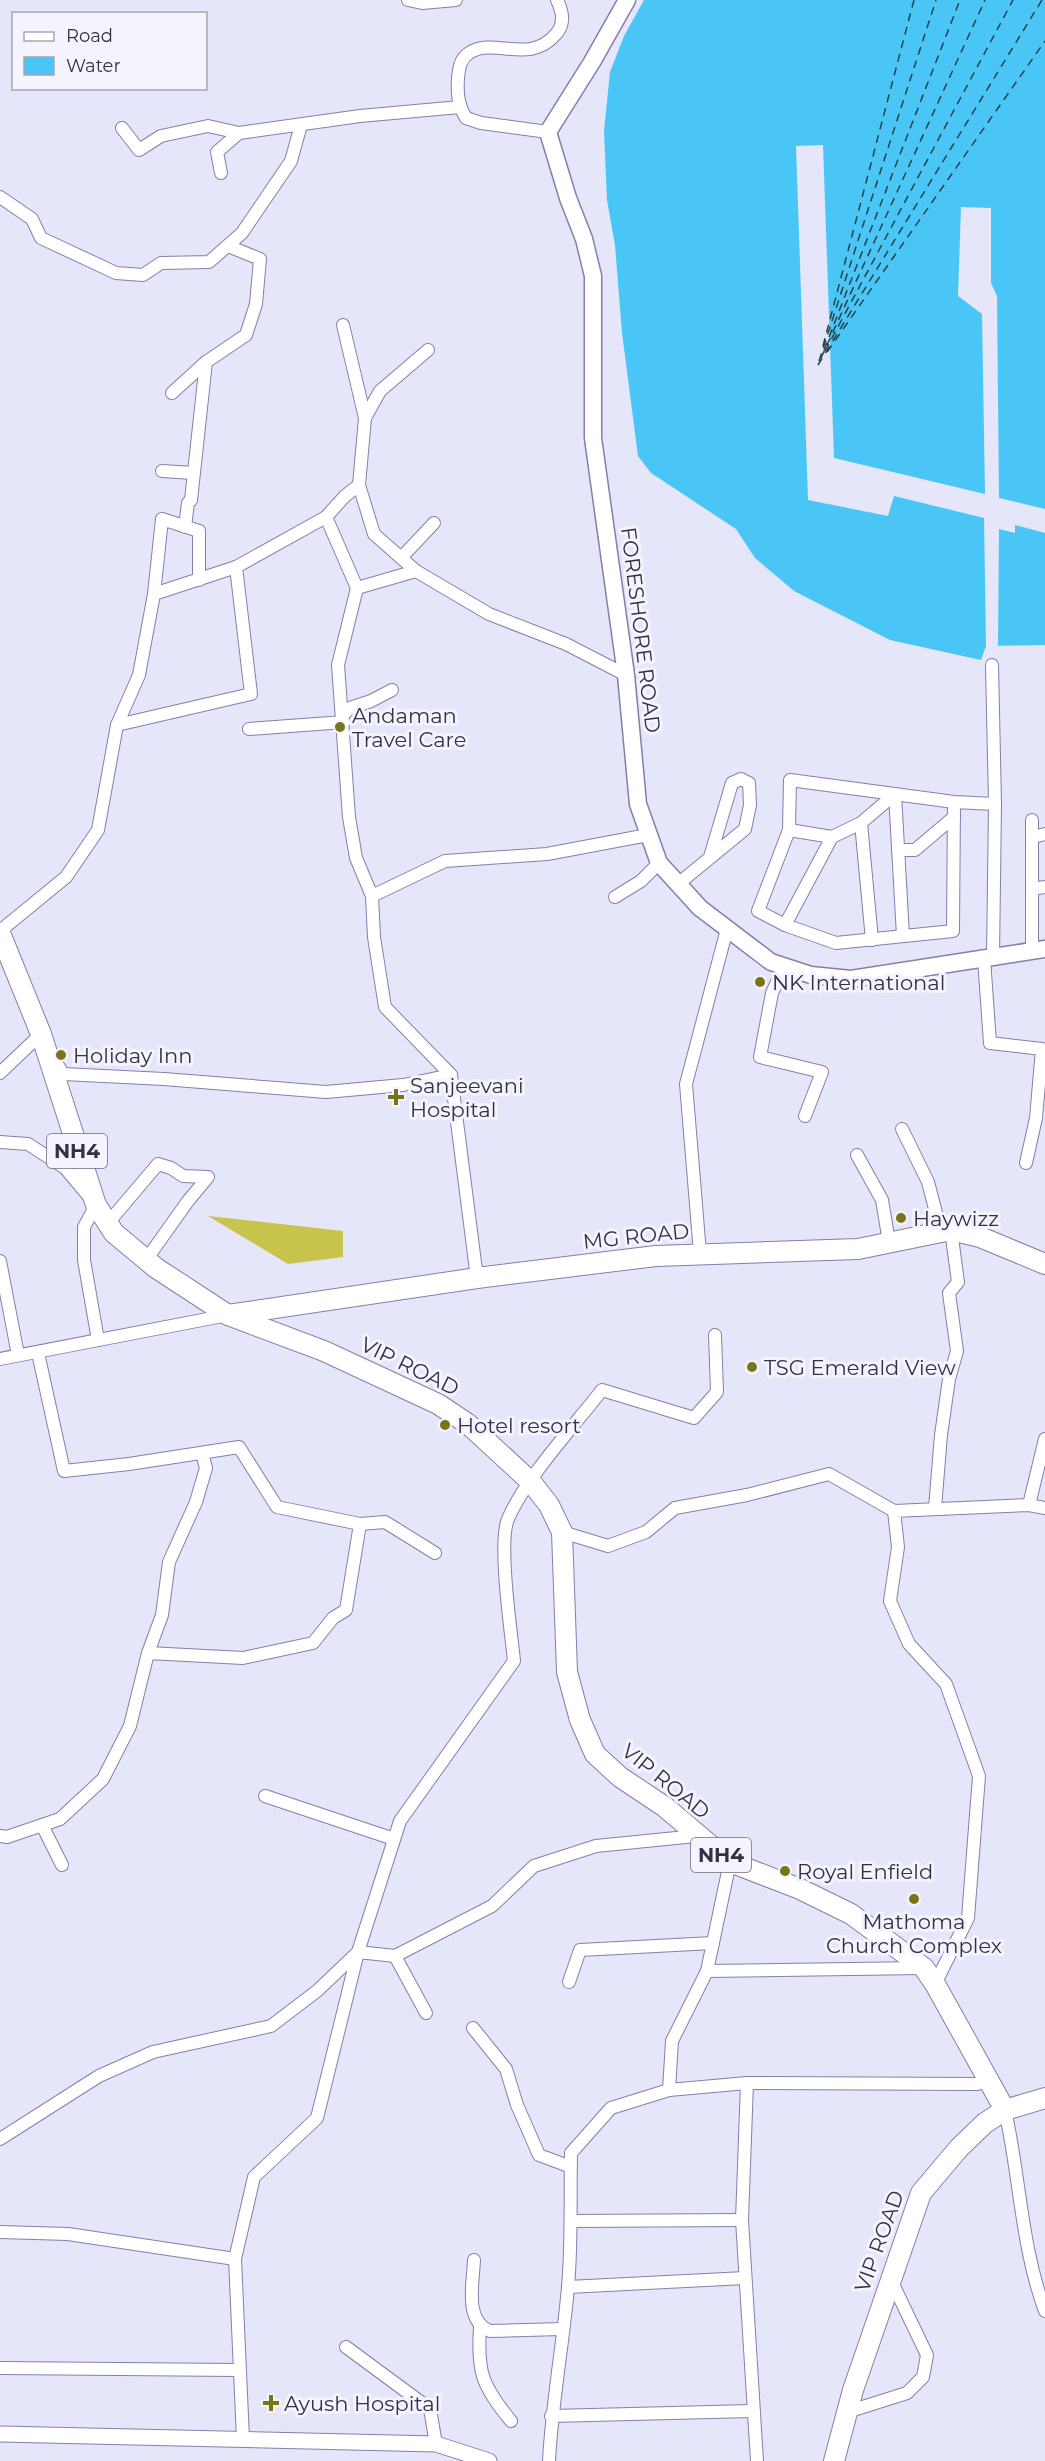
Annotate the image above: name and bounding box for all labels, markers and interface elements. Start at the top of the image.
legend [12,12,207,90]
text: Road [66,25,113,47]
text: Water [66,55,121,77]
street label: FORESHORE ROAD [616,526,666,734]
place label: Andaman Travel Care [352,703,466,752]
marker: Andaman Travel Care [333,720,347,734]
place label: NK International [772,970,945,995]
marker: NK International [753,975,767,989]
place label: Holiday Inn [73,1043,192,1068]
marker: Holiday Inn [54,1048,68,1062]
place label: Sanjeevani Hospital [410,1073,524,1122]
marker: Sanjeevani Hospital [387,1088,405,1106]
road number: NH4 [47,1134,107,1168]
place label: Haywizz [913,1206,999,1231]
marker: Haywizz [894,1211,908,1225]
street label: MG ROAD [582,1218,690,1254]
street label: VIP ROAD [357,1331,463,1401]
place label: TSG Emerald View [764,1355,956,1380]
marker: TSG Emerald View [745,1360,759,1374]
place label: Hotel resort [457,1413,581,1438]
marker: Hotel resort [438,1418,452,1432]
street label: VIP ROAD [617,1738,715,1824]
road number: NH4 [691,1838,751,1872]
place label: Royal Enfield [797,1859,933,1884]
marker: Royal Enfield [778,1864,792,1878]
marker: Mathoma Church Complex [907,1892,921,1906]
place label: Mathoma Church Complex [826,1909,1002,1958]
street label: VIP ROAD [849,2187,909,2295]
place label: Ayush Hospital [284,2391,440,2416]
marker: Ayush Hospital [262,2394,280,2412]

